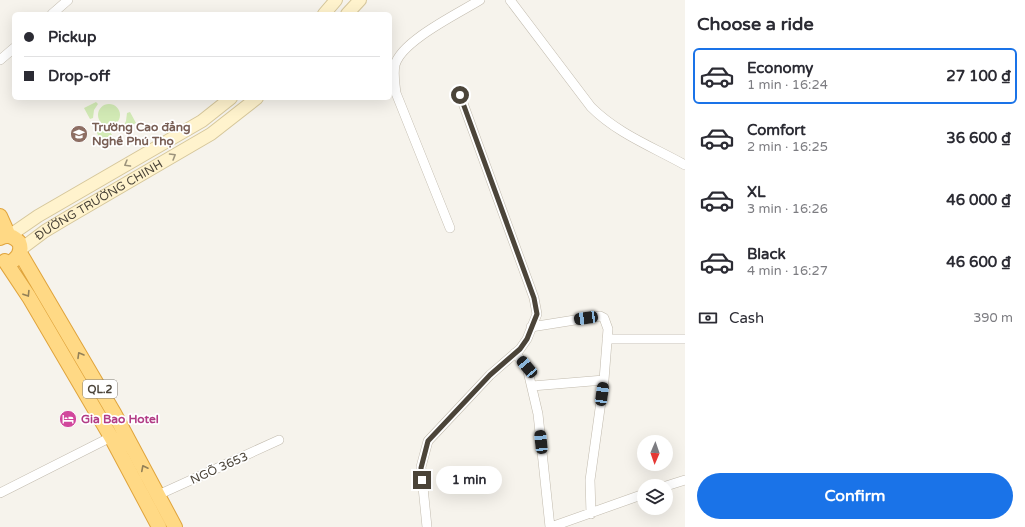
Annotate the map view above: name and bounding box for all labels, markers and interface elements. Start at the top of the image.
text: Choose a ride [697,13,814,35]
text: Pickup [48,28,96,46]
icon: car [699,58,735,94]
text: Economy [747,59,813,77]
text: Drop-off [48,67,110,85]
text: 27 100 ₫ [946,67,1011,85]
text: 1 min · 16:24 [747,77,828,93]
route start [451,86,469,104]
place label: Trường Cao đẳng Nghề Phú Thọ [91,120,191,149]
icon: car [699,120,735,156]
text: Comfort [747,121,806,139]
school or university icon: Trường Cao đẳng Nghề Phú Thọ [69,124,89,144]
text: 36 600 ₫ [946,129,1011,147]
text: 2 min · 16:25 [747,139,828,155]
one-way arrow [169,154,176,161]
street label: ĐƯỜNG TRƯỜNG CHINH [32,157,165,243]
one-way arrow [124,159,131,166]
icon: car [699,182,735,218]
text: XL [747,183,766,201]
text: 46 000 ₫ [946,191,1011,209]
text: 3 min · 16:26 [747,201,828,217]
icon: car [699,244,735,280]
text: Black [747,245,786,263]
text: 46 600 ₫ [946,253,1011,271]
text: 4 min · 16:27 [747,263,828,279]
one-way arrow [22,290,29,297]
icon: cash [697,307,719,329]
text: Cash [729,309,764,327]
car [573,310,599,326]
text: 390 m [973,310,1013,326]
one-way arrow [77,352,84,359]
car [515,354,539,380]
road number: QL.2 [83,380,117,398]
car [594,381,610,407]
hotel icon: Gia Bao Hotel [58,409,78,429]
place label: Gia Bao Hotel [81,412,159,426]
car [534,429,548,455]
north arrow [637,435,673,471]
map controls [637,435,673,515]
street label: NGÕ 3653 [188,449,250,487]
one-way arrow [141,464,149,472]
callout: 1 min [436,466,502,494]
route end [413,471,431,489]
text: 1 min [452,472,486,488]
button: Confirm [697,473,1013,519]
button: layers [637,479,673,515]

